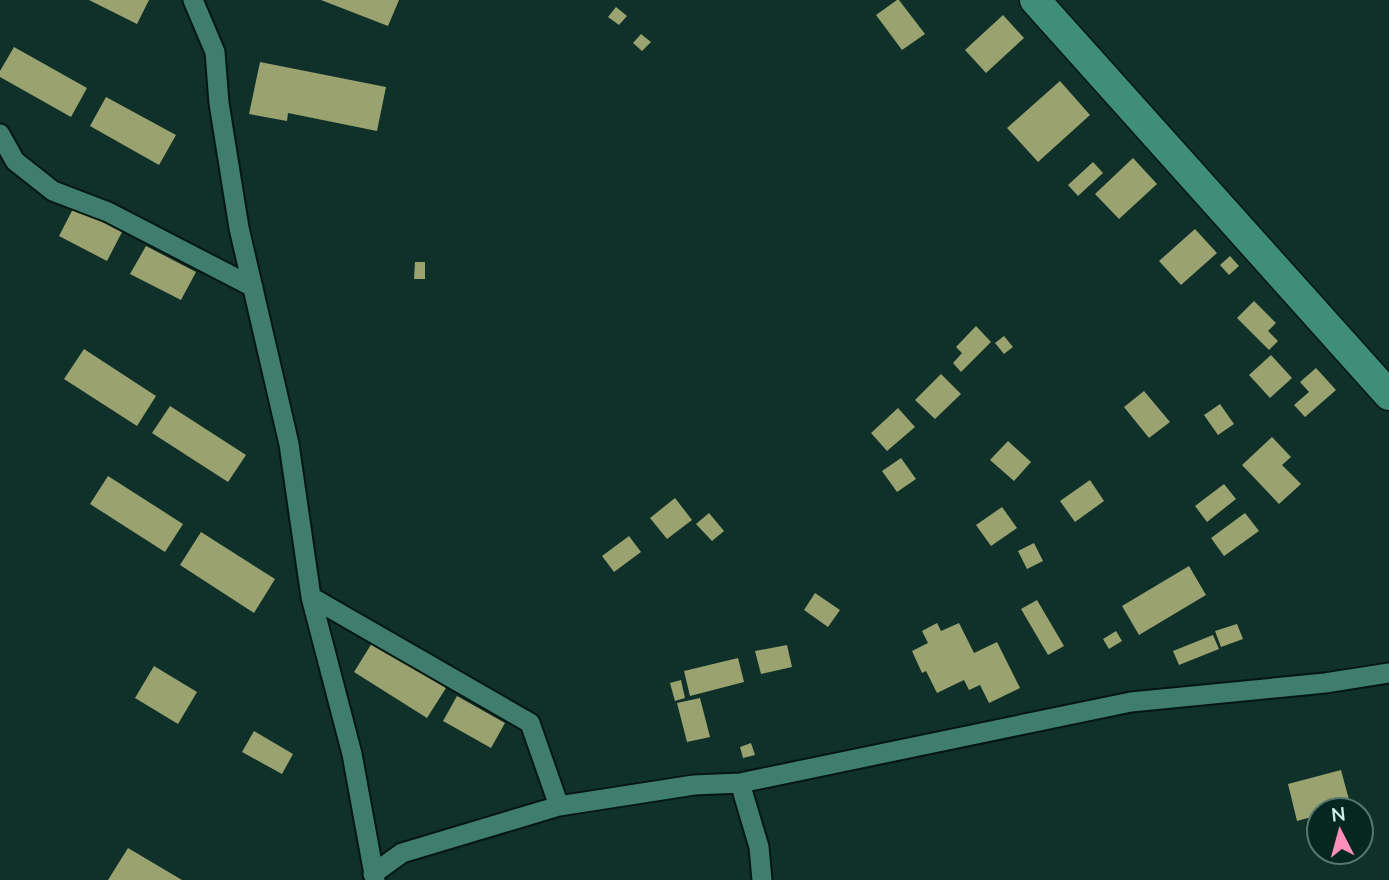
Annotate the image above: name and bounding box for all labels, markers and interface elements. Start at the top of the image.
north arrow [1305,796,1375,866]
text: N [1330,801,1347,829]

